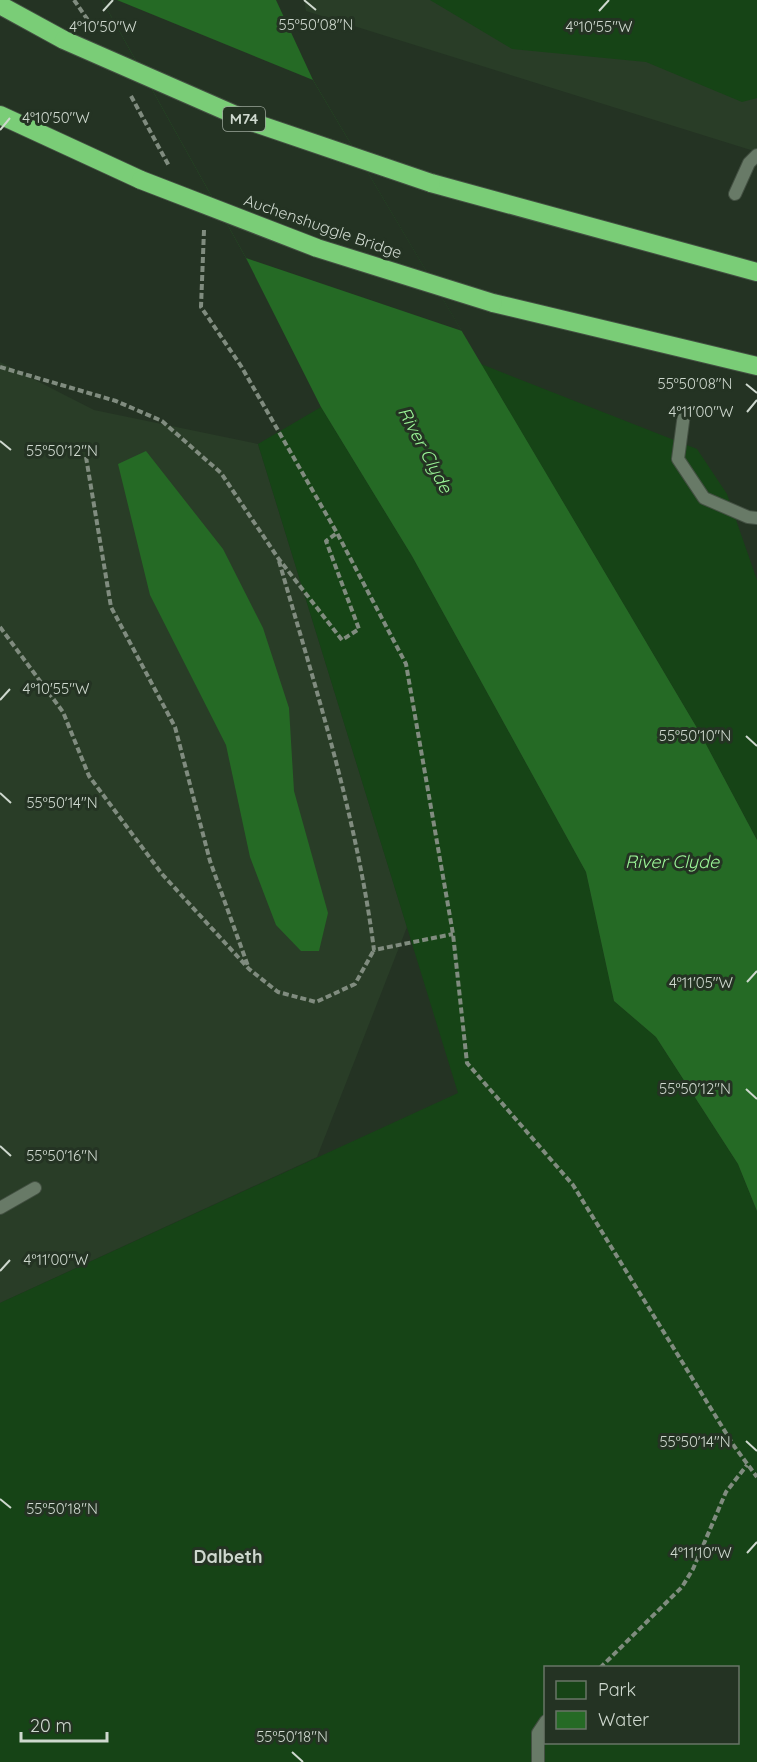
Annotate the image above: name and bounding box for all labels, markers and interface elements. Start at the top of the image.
text: 55°50'08"N [278,15,354,34]
text: 4°10'50"W [69,17,137,36]
text: 4°10'55"W [566,17,633,36]
road number: M74 [223,107,265,131]
text: 4°10'50"W [22,108,90,127]
street label: Auchenshuggle Bridge [241,190,405,262]
text: 55°50'08"N [657,374,733,393]
text: 4°11'00"W [669,402,734,421]
water label: River Clyde [393,403,458,497]
text: 55°50'12"N [26,441,98,460]
text: 4°10'55"W [23,679,90,698]
text: 55°50'10"N [659,726,731,745]
text: 55°50'14"N [26,793,98,812]
water label: River Clyde [625,850,720,873]
text: 4°11'05"W [669,973,734,992]
text: 55°50'12"N [659,1079,731,1098]
text: 55°50'16"N [26,1146,98,1165]
text: 4°11'00"W [24,1250,89,1269]
text: 55°50'14"N [659,1432,731,1451]
text: 55°50'18"N [26,1499,98,1518]
text: 4°11'10"W [670,1543,732,1562]
district label: Dalbeth [194,1545,262,1568]
legend [544,1666,739,1744]
text: Park [598,1678,636,1701]
scale bar [21,1705,106,1743]
text: Water [598,1708,649,1731]
text: 20 m [30,1714,72,1737]
text: 55°50'18"N [256,1727,328,1746]

